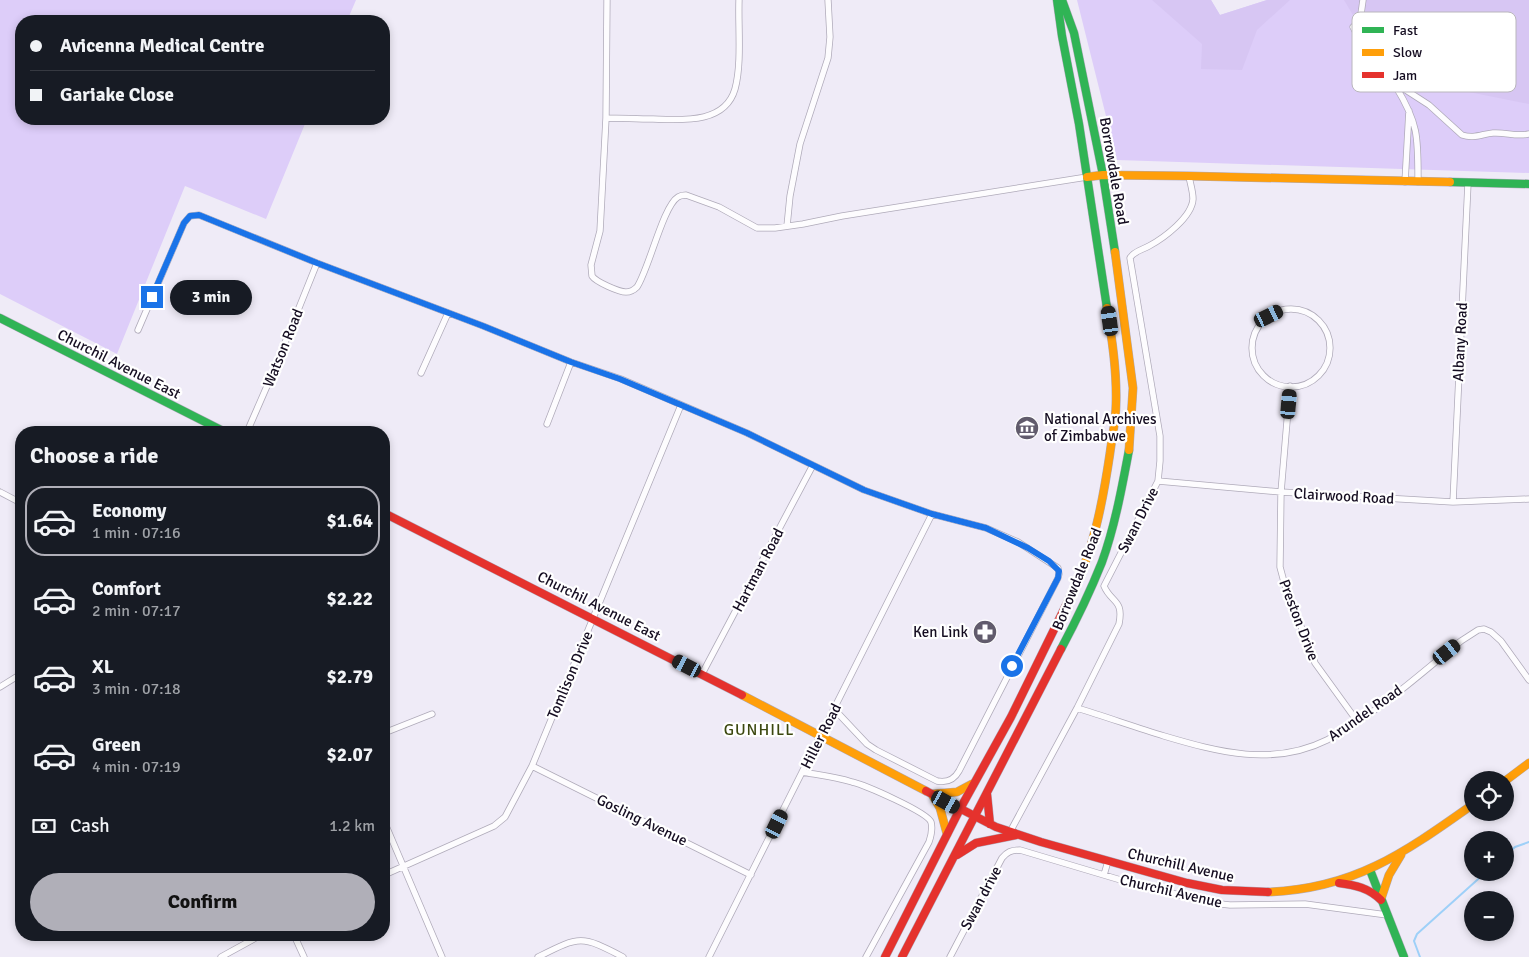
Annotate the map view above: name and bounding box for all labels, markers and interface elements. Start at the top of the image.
legend [1352,12,1516,92]
text: Fast [1393,22,1418,39]
text: Avicenna Medical Centre [60,34,264,58]
text: Slow [1393,44,1422,61]
text: Jam [1393,67,1417,84]
text: Gariake Close [60,83,174,107]
street label: Borrowdale Road [1096,116,1132,226]
callout: 3 min [170,280,252,314]
route end [141,286,163,308]
text: 3 min [192,287,230,307]
street label: Albany Road [1449,302,1471,382]
car [1252,303,1285,329]
car [1100,305,1119,337]
street label: Watson Road [259,306,307,390]
street label: Churchil Avenue East [54,325,184,403]
car [1280,388,1297,420]
place label: National Archives of Zimbabwe [1044,410,1157,445]
museum icon: National Archives of Zimbabwe [1014,415,1040,441]
text: Choose a ride [30,442,158,469]
street label: Swan Drive [1114,484,1162,556]
street label: Clairwood Road [1293,484,1395,508]
icon: car [32,499,77,544]
text: Economy [92,499,166,523]
text: $1.64 [327,509,373,533]
text: 1 min · 07:16 [92,523,181,543]
street label: Hartman Road [728,525,788,615]
street label: Borrowdale Road [1048,525,1106,633]
street label: Churchil Avenue East [534,567,664,645]
icon: car [32,577,77,622]
text: Comfort [92,577,161,601]
street label: Preston Drive [1275,577,1323,663]
text: $2.22 [327,587,373,611]
text: 2 min · 07:17 [92,601,181,621]
pharmacy icon: Ken Link [972,619,998,645]
place label: Ken Link [913,623,968,641]
street label: Tomlison Drive [543,628,597,722]
car [1430,637,1463,667]
car [670,653,703,679]
icon: car [32,655,77,700]
text: XL [92,655,114,679]
route start [1001,655,1023,677]
text: $2.79 [327,665,373,689]
text: 3 min · 07:18 [92,679,181,699]
street label: Arundel Road [1324,681,1406,745]
street label: Hiller Road [797,700,845,772]
district label: GUNHILL [724,720,794,740]
icon: car [32,733,77,778]
text: Green [92,733,141,757]
text: $2.07 [327,743,373,767]
text: 4 min · 07:19 [92,757,181,777]
map controls [1464,771,1514,941]
button: locate [1464,771,1514,821]
car [929,788,962,816]
street label: Gosling Avenue [594,790,690,850]
car [763,807,790,841]
icon: cash [30,812,58,840]
text: Cash [70,814,110,838]
text: 1.2 km [329,816,375,836]
button: + [1464,831,1514,881]
street label: Churchill Avenue [1126,844,1236,886]
street label: Swan drive [957,863,1005,933]
street label: Churchil Avenue [1118,870,1224,912]
button: Confirm [30,873,375,931]
button: − [1464,891,1514,941]

